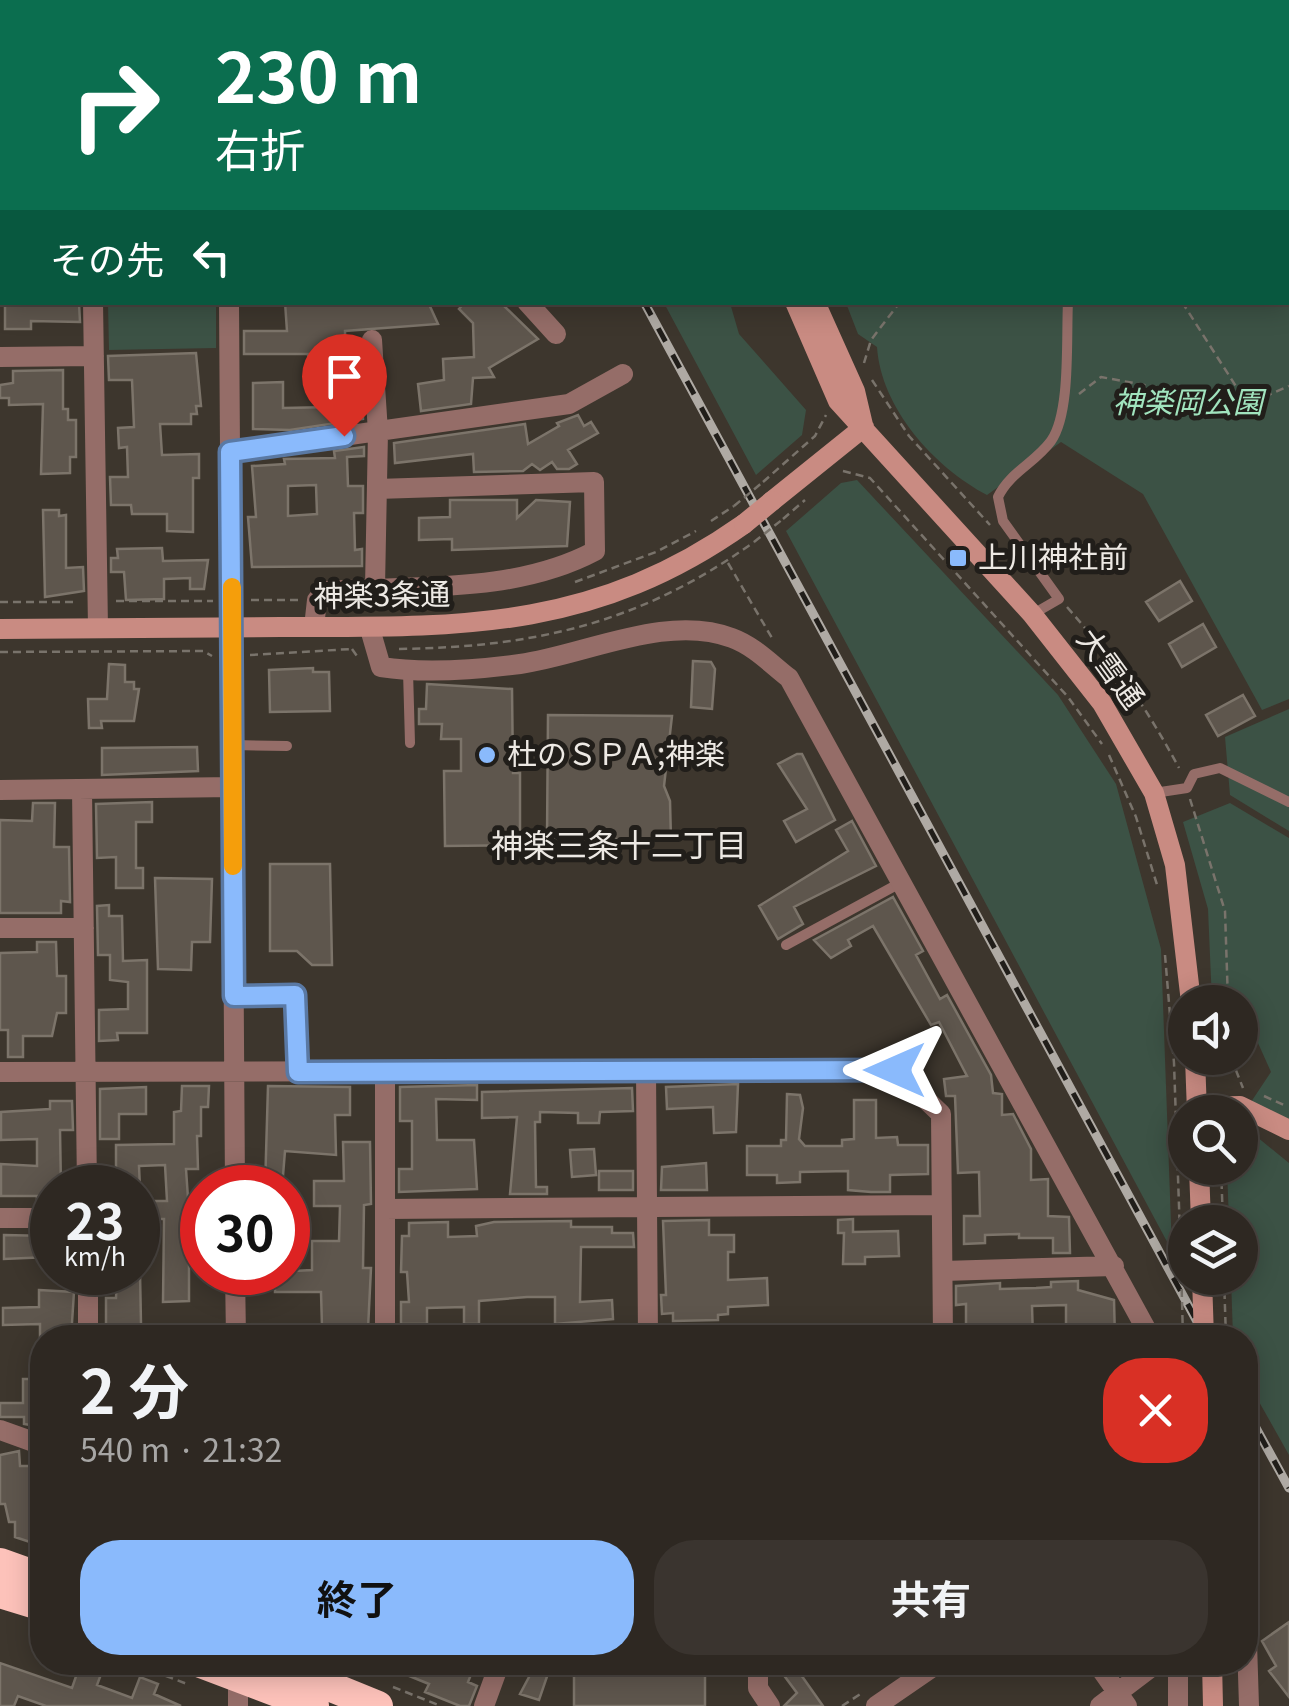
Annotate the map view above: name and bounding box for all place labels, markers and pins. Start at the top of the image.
pin [302,334,387,437]
place label: 上川神社前 [978,533,1128,577]
marker: 上川神社前 [947,547,969,569]
place label: 杜のＳＰＡ;神楽 [507,730,725,774]
marker: 杜のＳＰＡ;神楽 [476,744,498,766]

